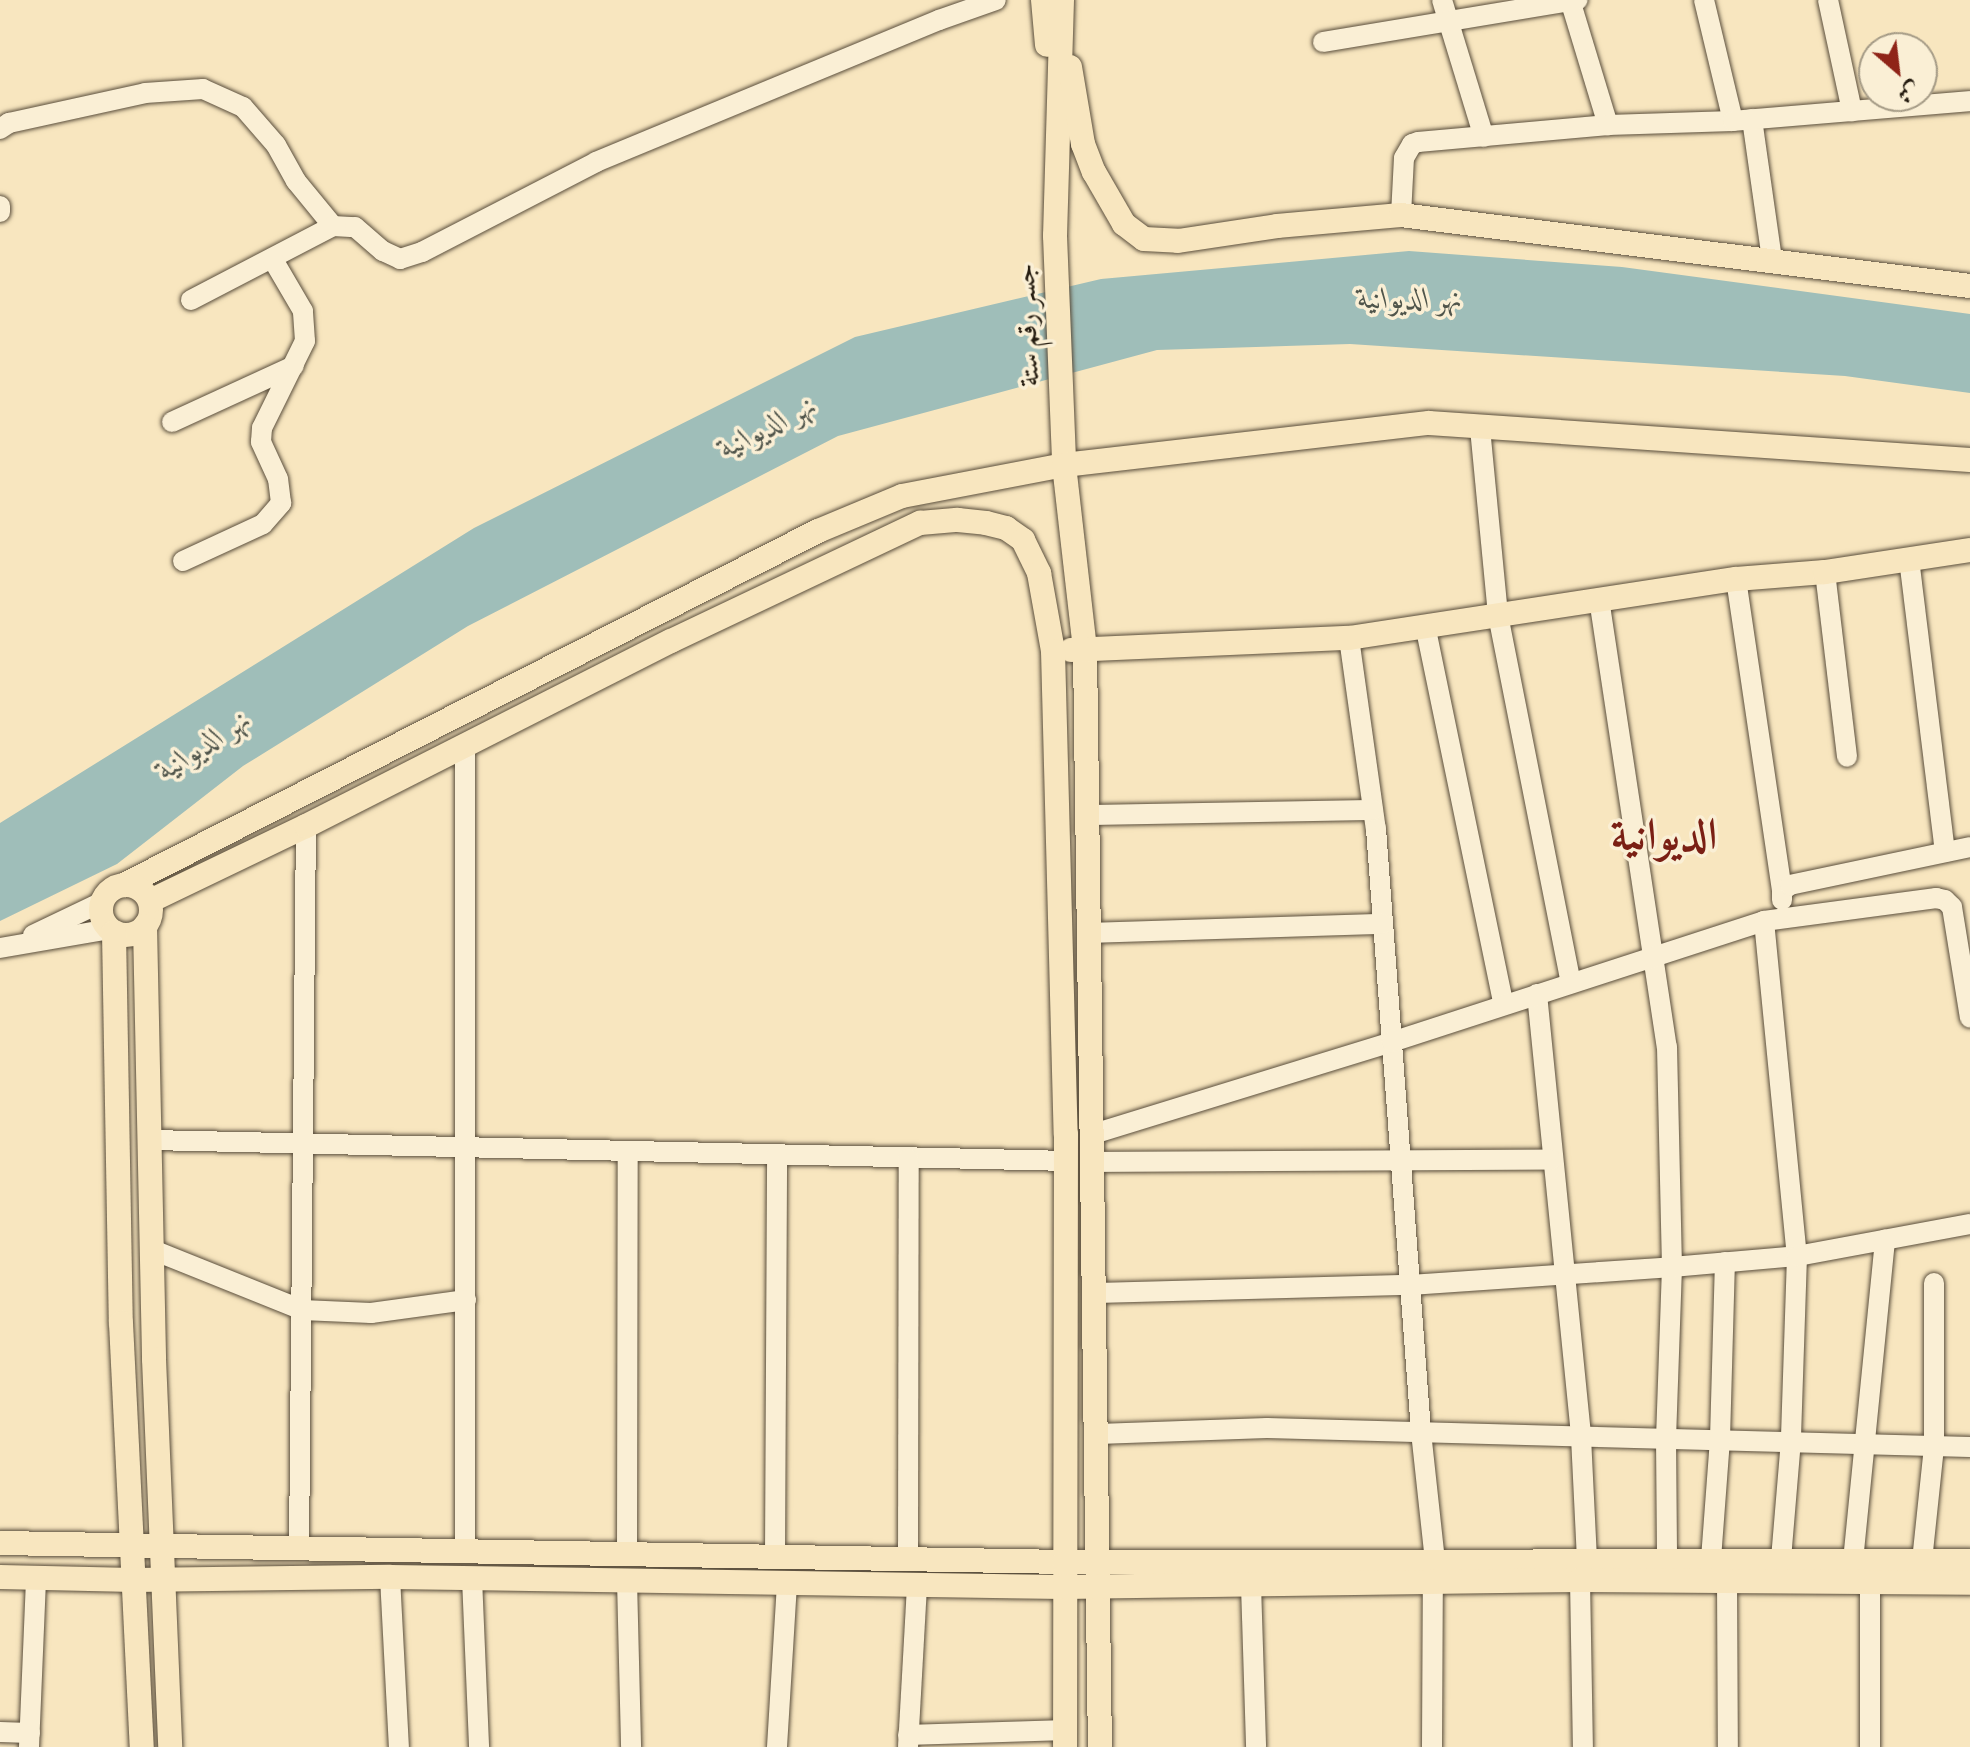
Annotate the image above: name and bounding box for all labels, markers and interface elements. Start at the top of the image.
north arrow [1858,32,1938,112]
text: ش [1893,75,1925,109]
street label: جسر رقم ستة [1009,263,1047,387]
water label: نهر الديوانية [1358,281,1462,317]
water label: نهر الديوانية [713,387,823,467]
water label: نهر الديوانية [150,701,258,789]
district label: الديوانية [1611,810,1717,862]

